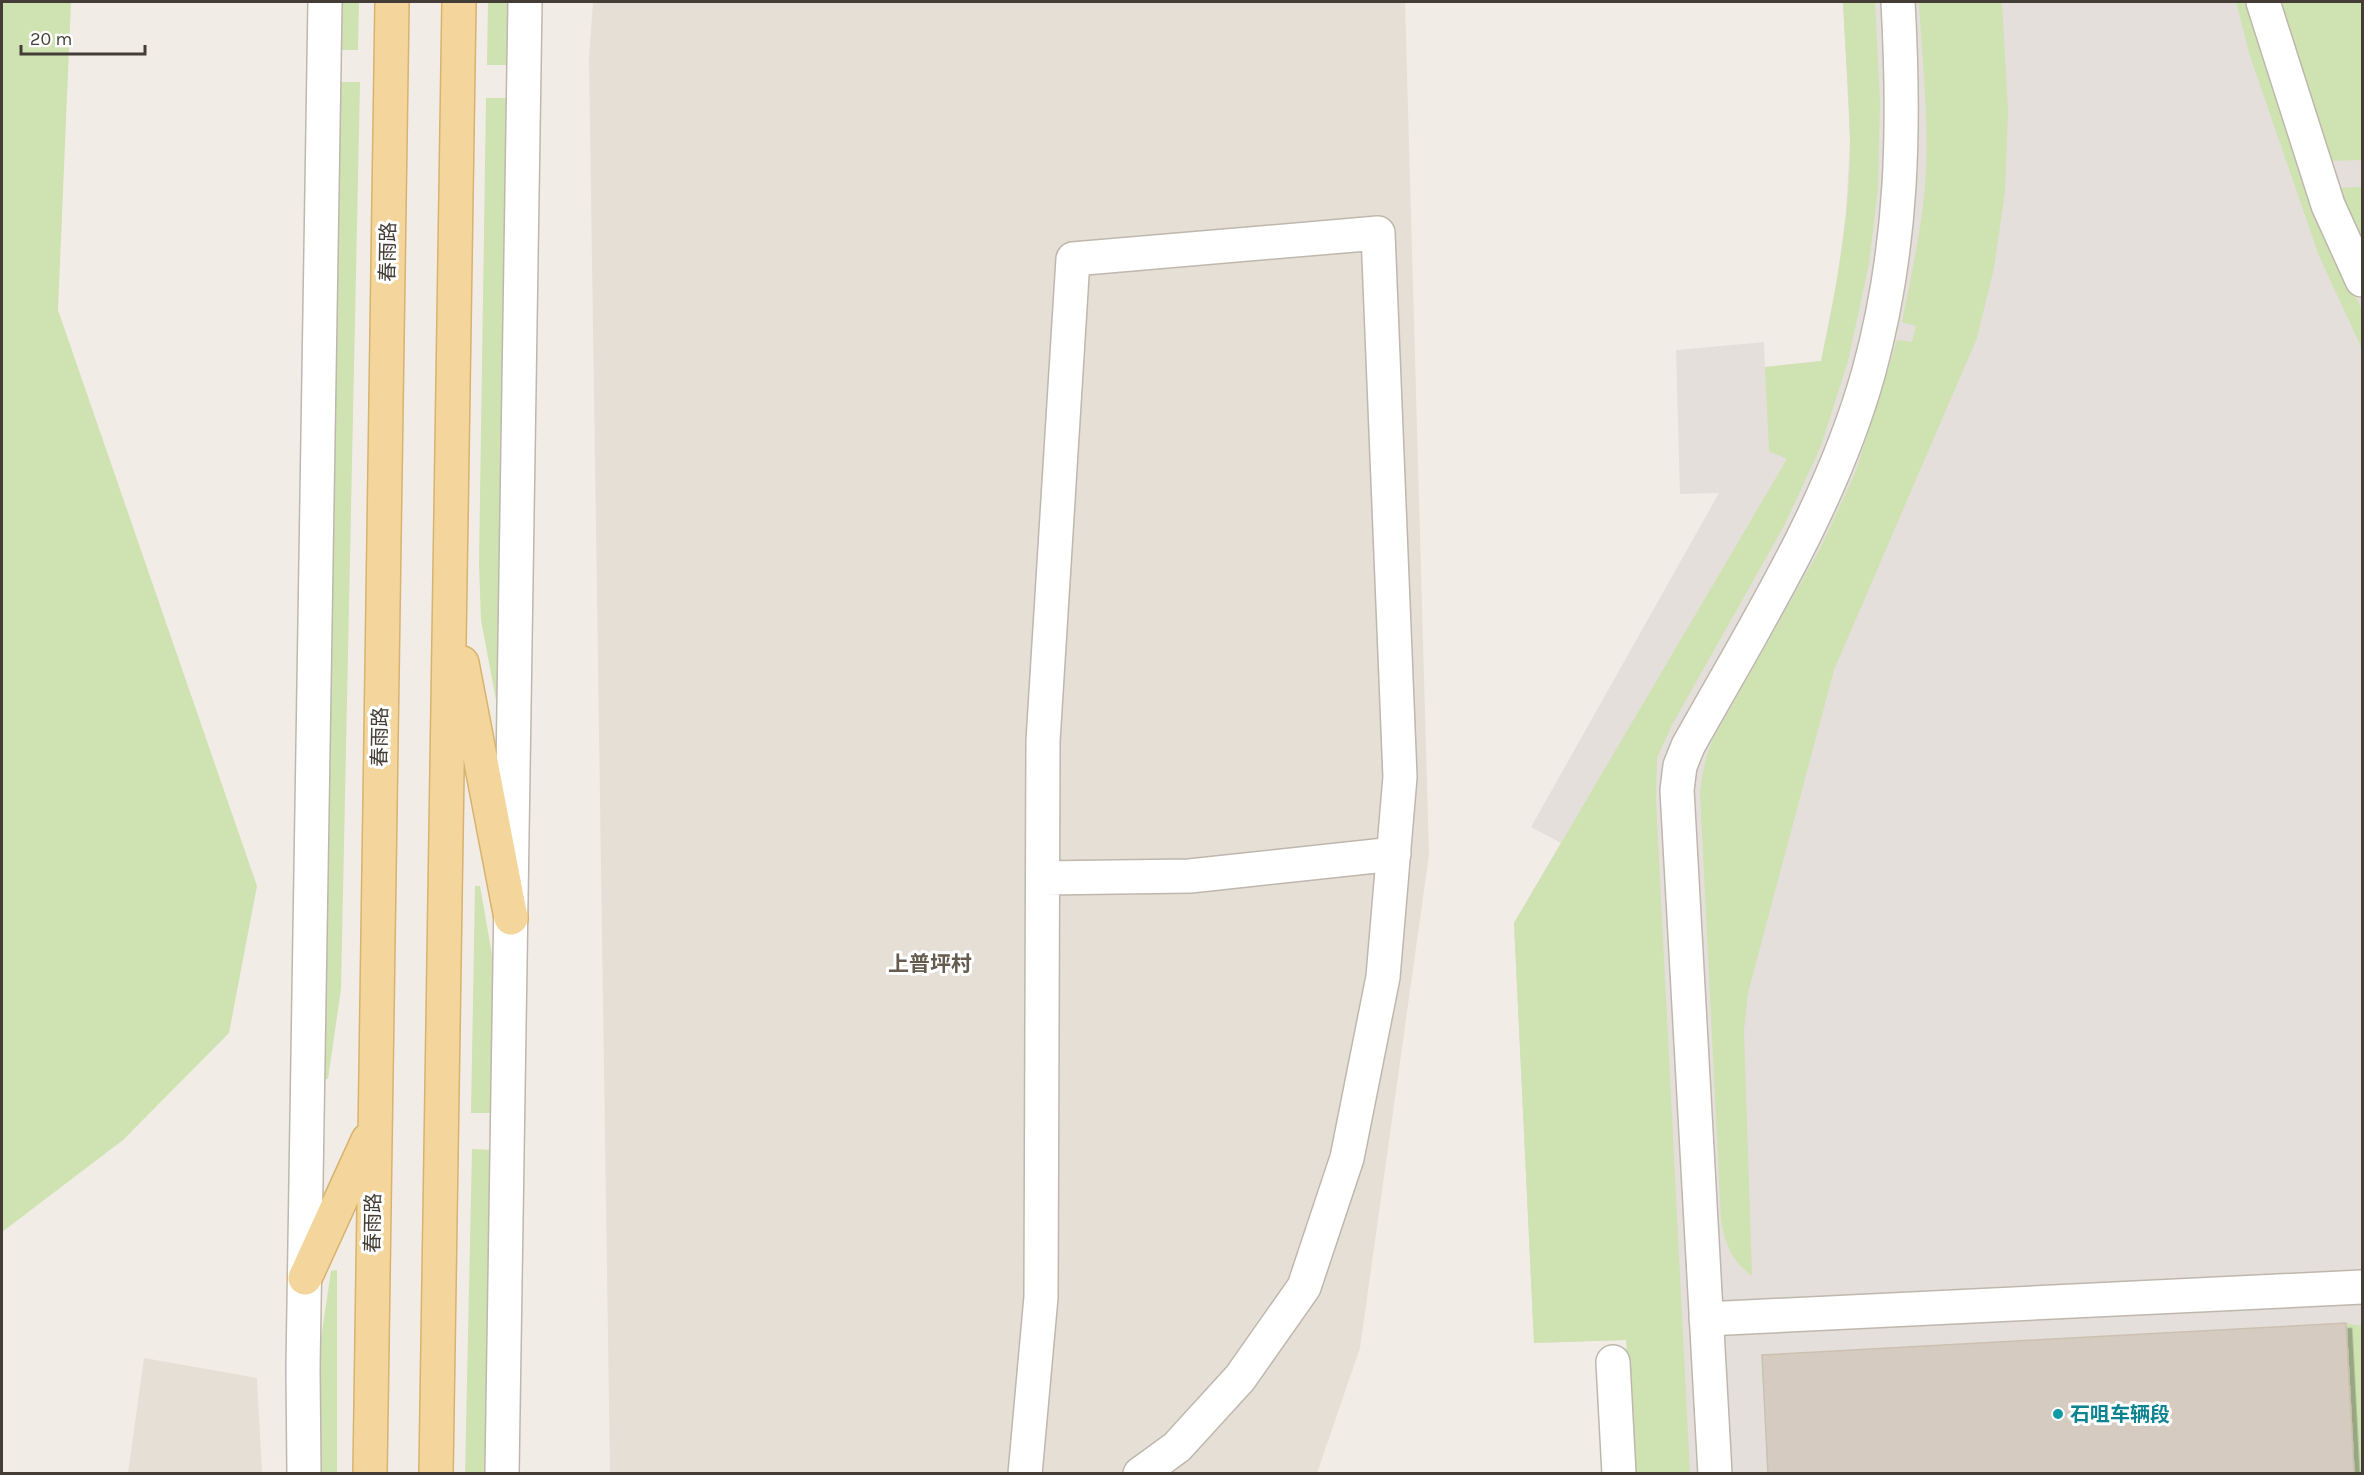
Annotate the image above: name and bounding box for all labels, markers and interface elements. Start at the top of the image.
scale bar [21,18,146,56]
text: 20 m [30,28,72,50]
street label: 春雨路 [376,222,400,282]
street label: 春雨路 [368,707,392,767]
district label: 上普坪村 [888,952,972,976]
street label: 春雨路 [361,1193,385,1253]
place label: 石咀车辆段 [2070,1403,2170,1426]
marker: 石咀车辆段 [2051,1407,2065,1421]

